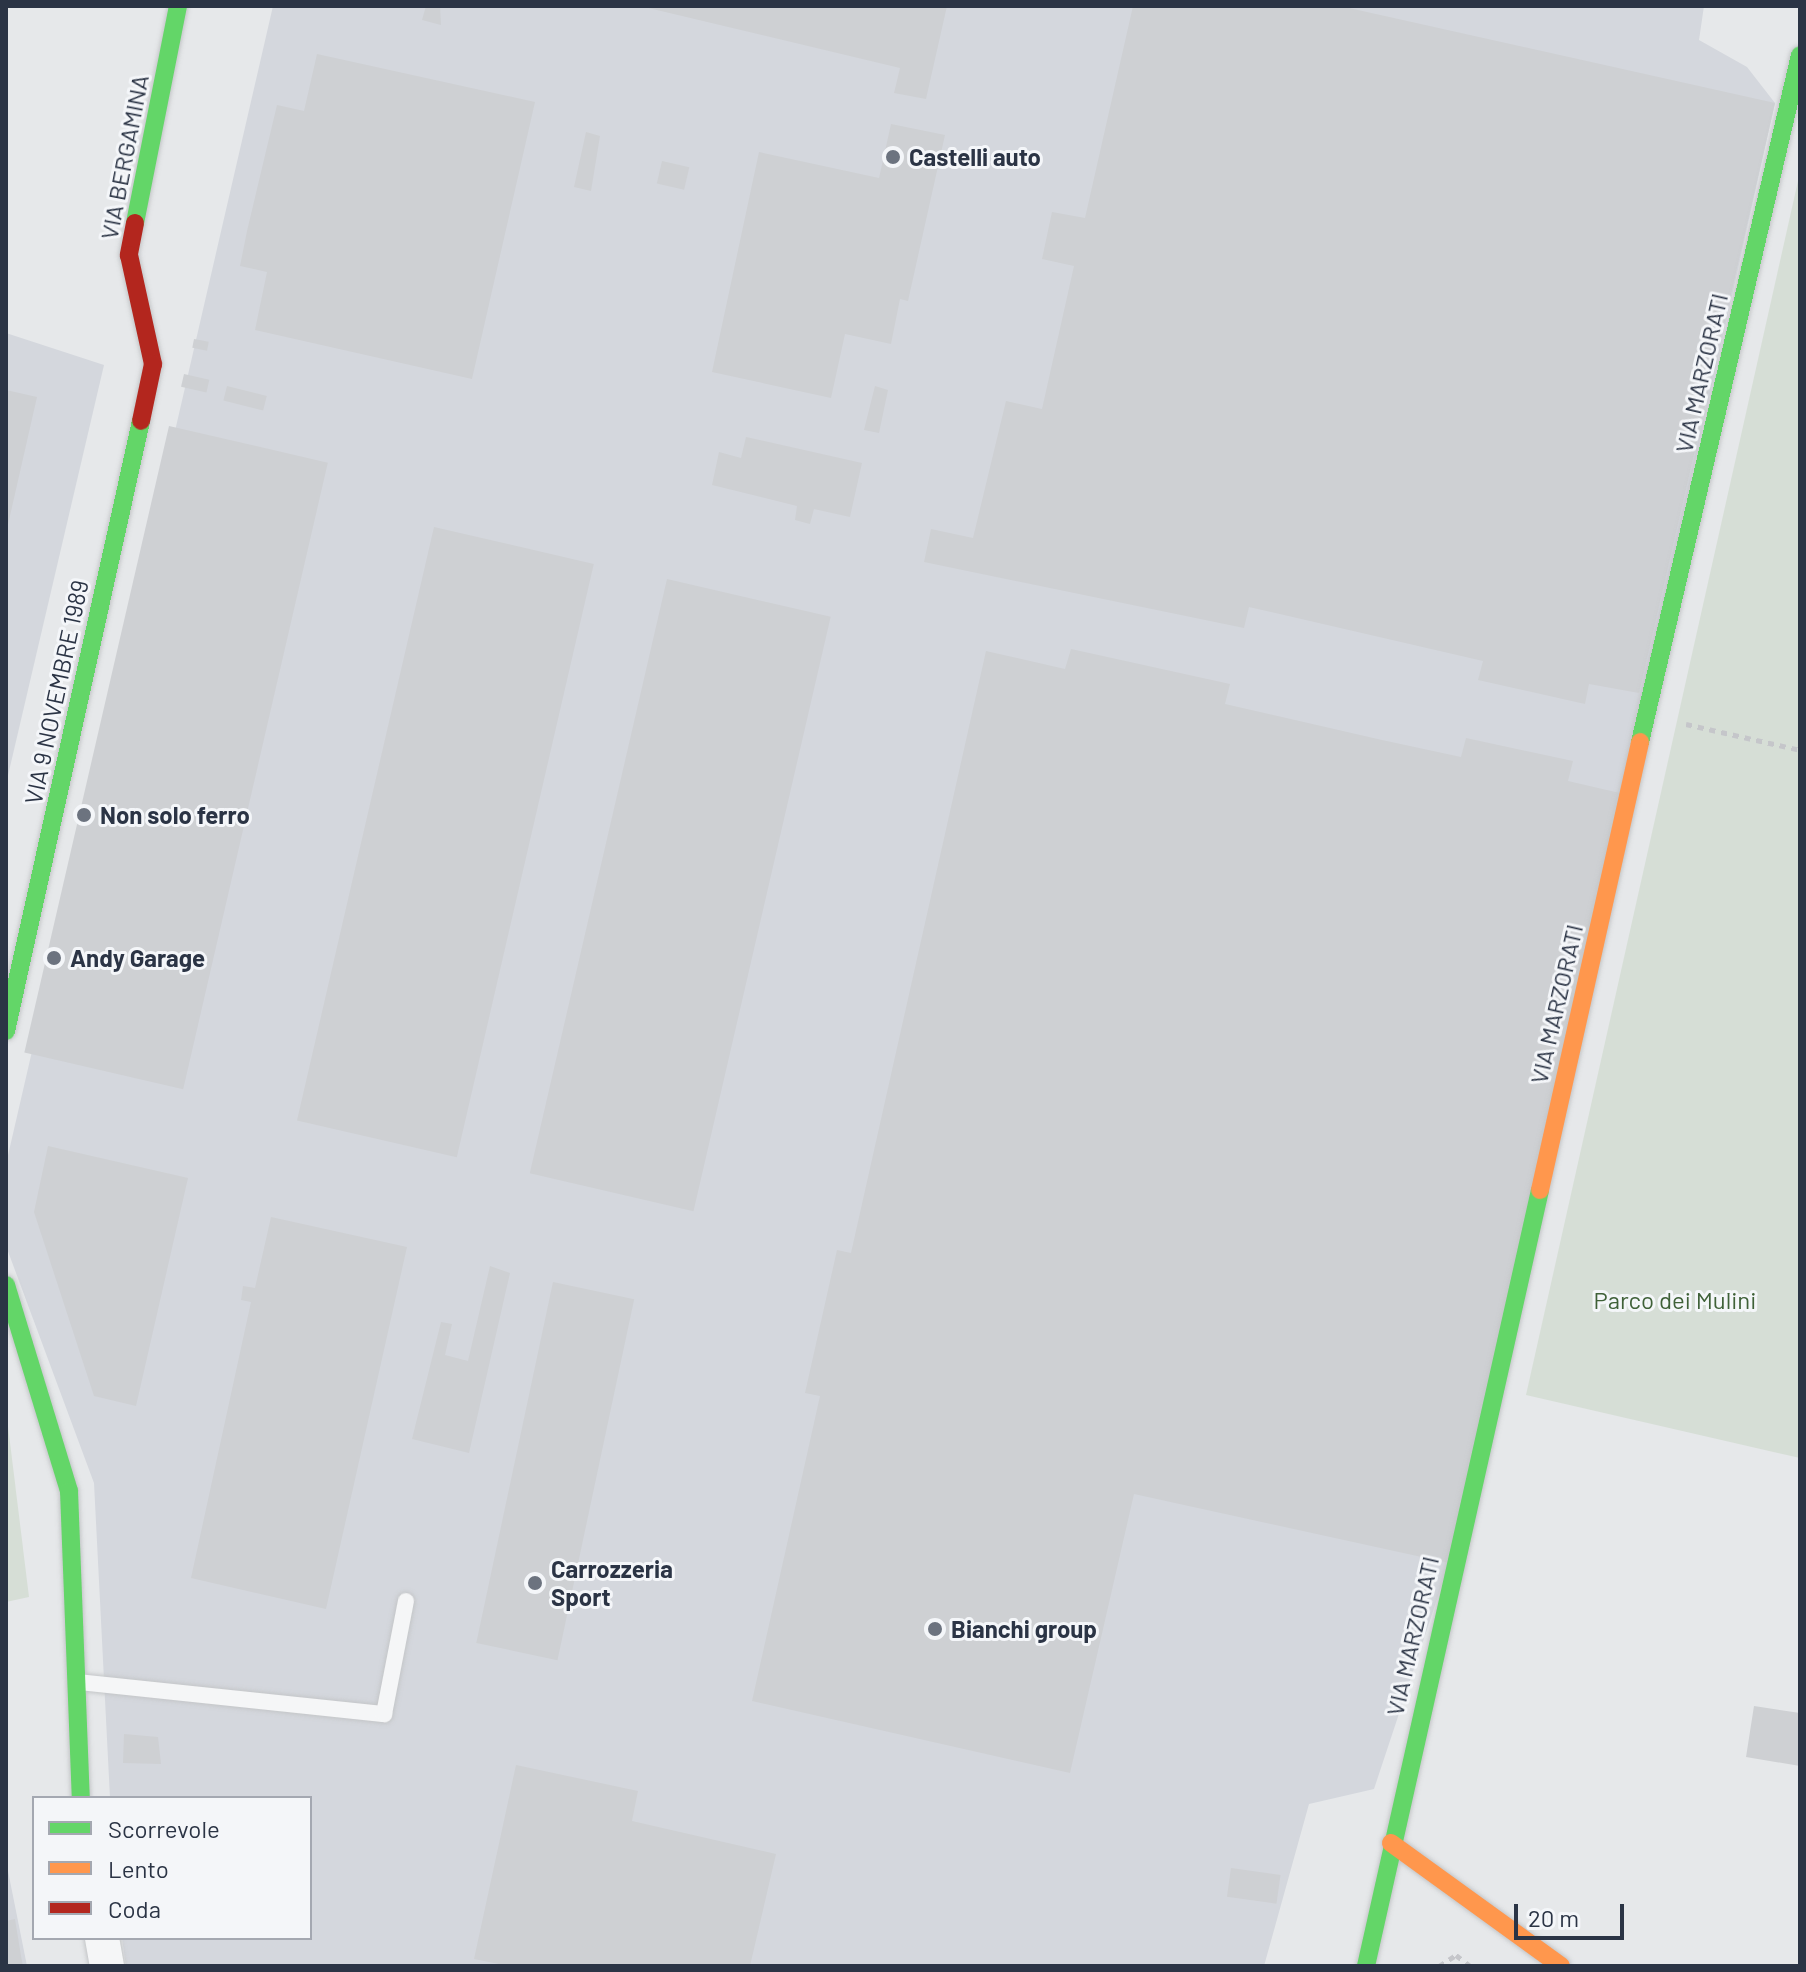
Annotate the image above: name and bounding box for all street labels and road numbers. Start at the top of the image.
street label: VIA BERGAMINA [94,72,154,242]
street label: VIA MARZORATI [1669,290,1733,456]
street label: VIA 9 NOVEMBRE 1989 [18,577,94,807]
street label: VIA MARZORATI [1524,921,1588,1087]
street label: VIA MARZORATI [1380,1553,1444,1719]

